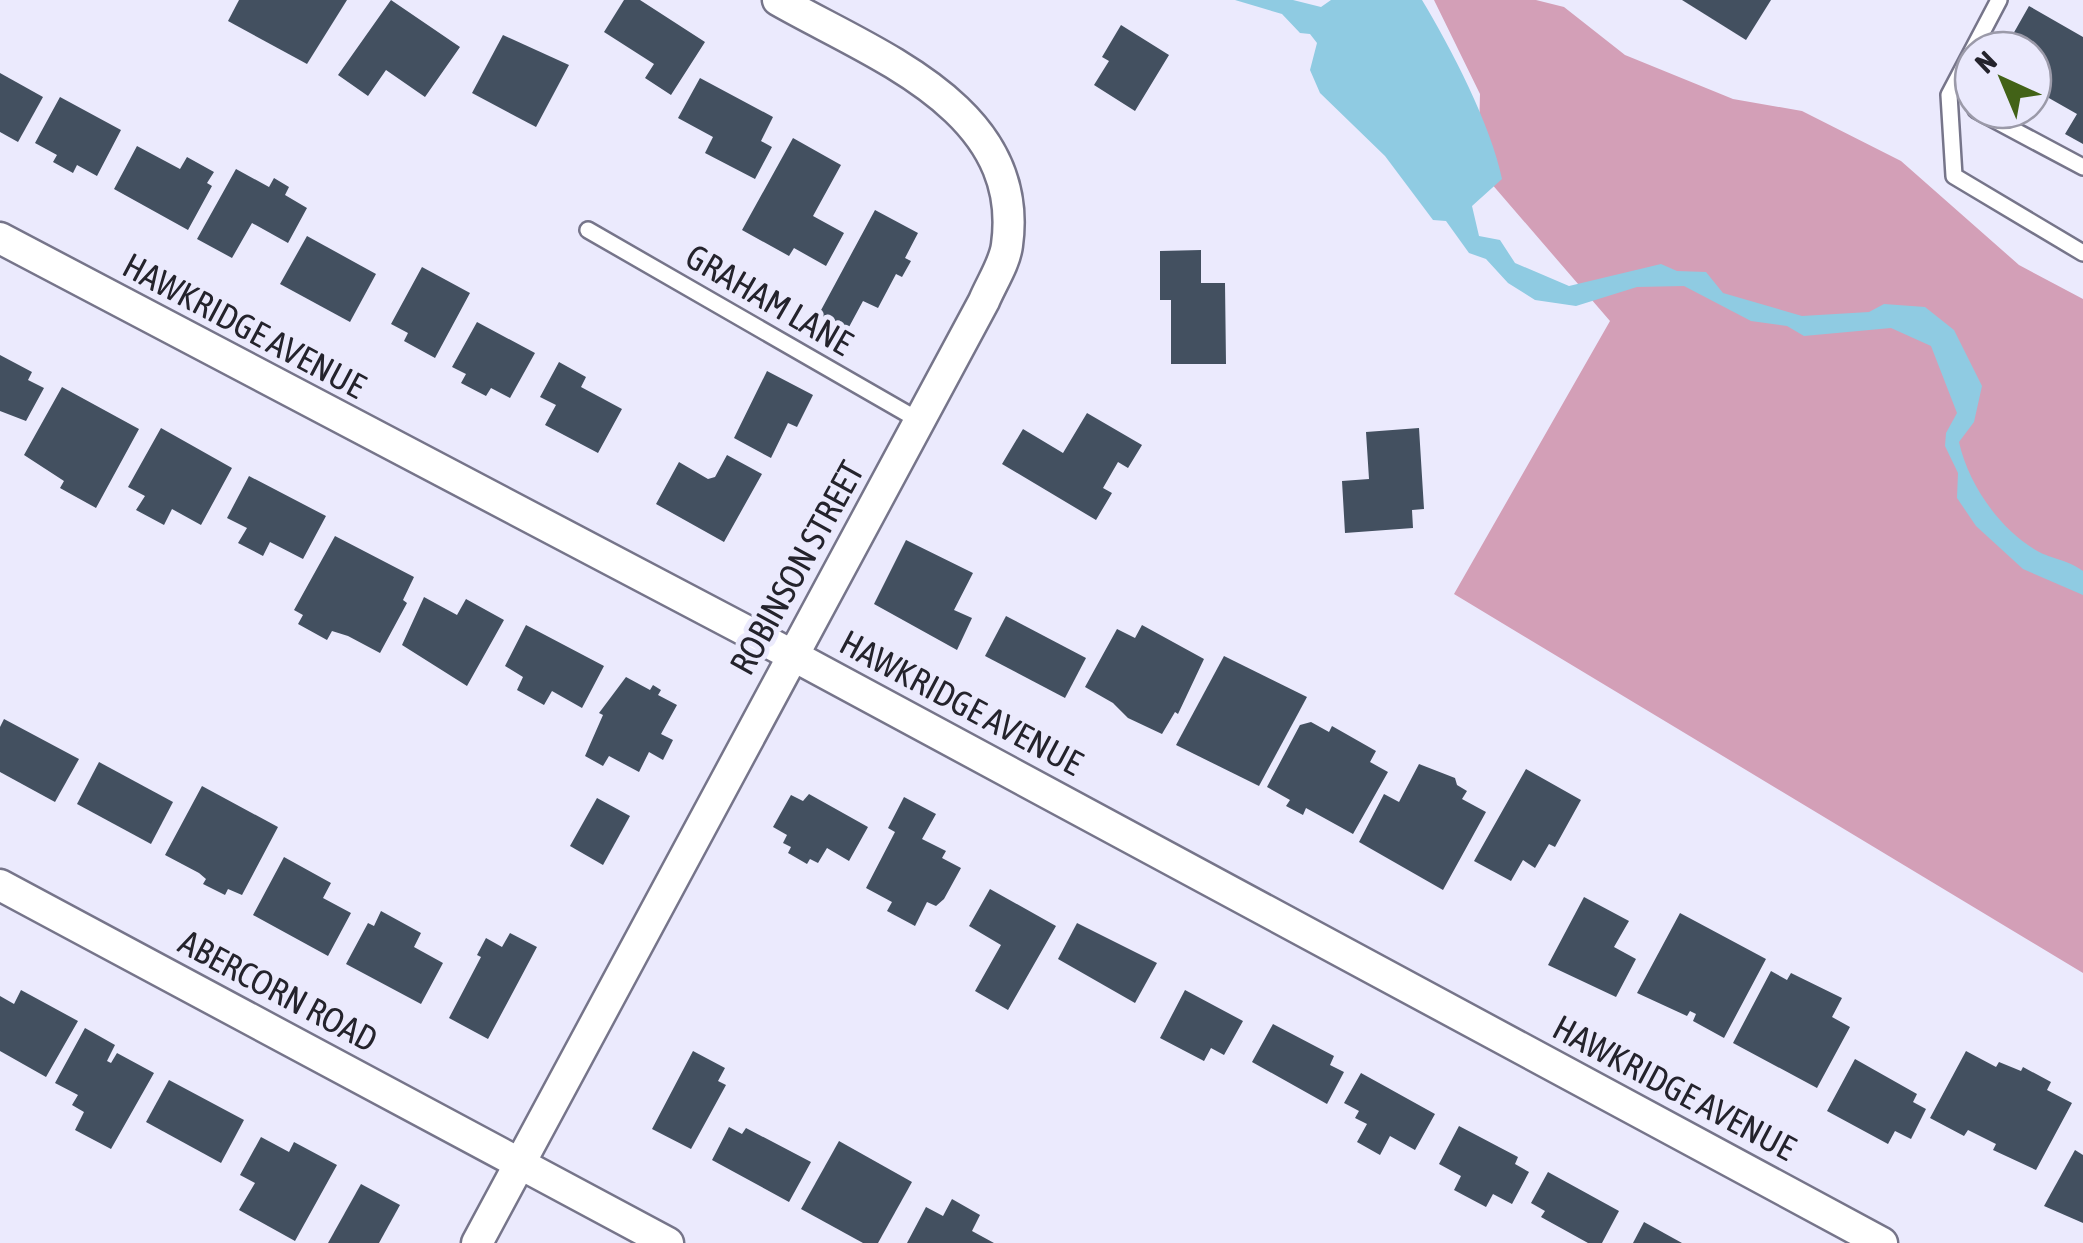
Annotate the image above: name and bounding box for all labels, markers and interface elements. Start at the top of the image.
north arrow [1953,30,2053,130]
text: N [1969,45,2003,79]
street label: GRAHAM LANE [679,236,860,363]
street label: HAWKRIDGE AVENUE [117,244,372,406]
street label: ROBINSON STREET [721,454,871,681]
street label: HAWKRIDGE AVENUE [834,621,1089,783]
street label: ABERCORN ROAD [173,921,384,1059]
street label: HAWKRIDGE AVENUE [1547,1006,1802,1168]

